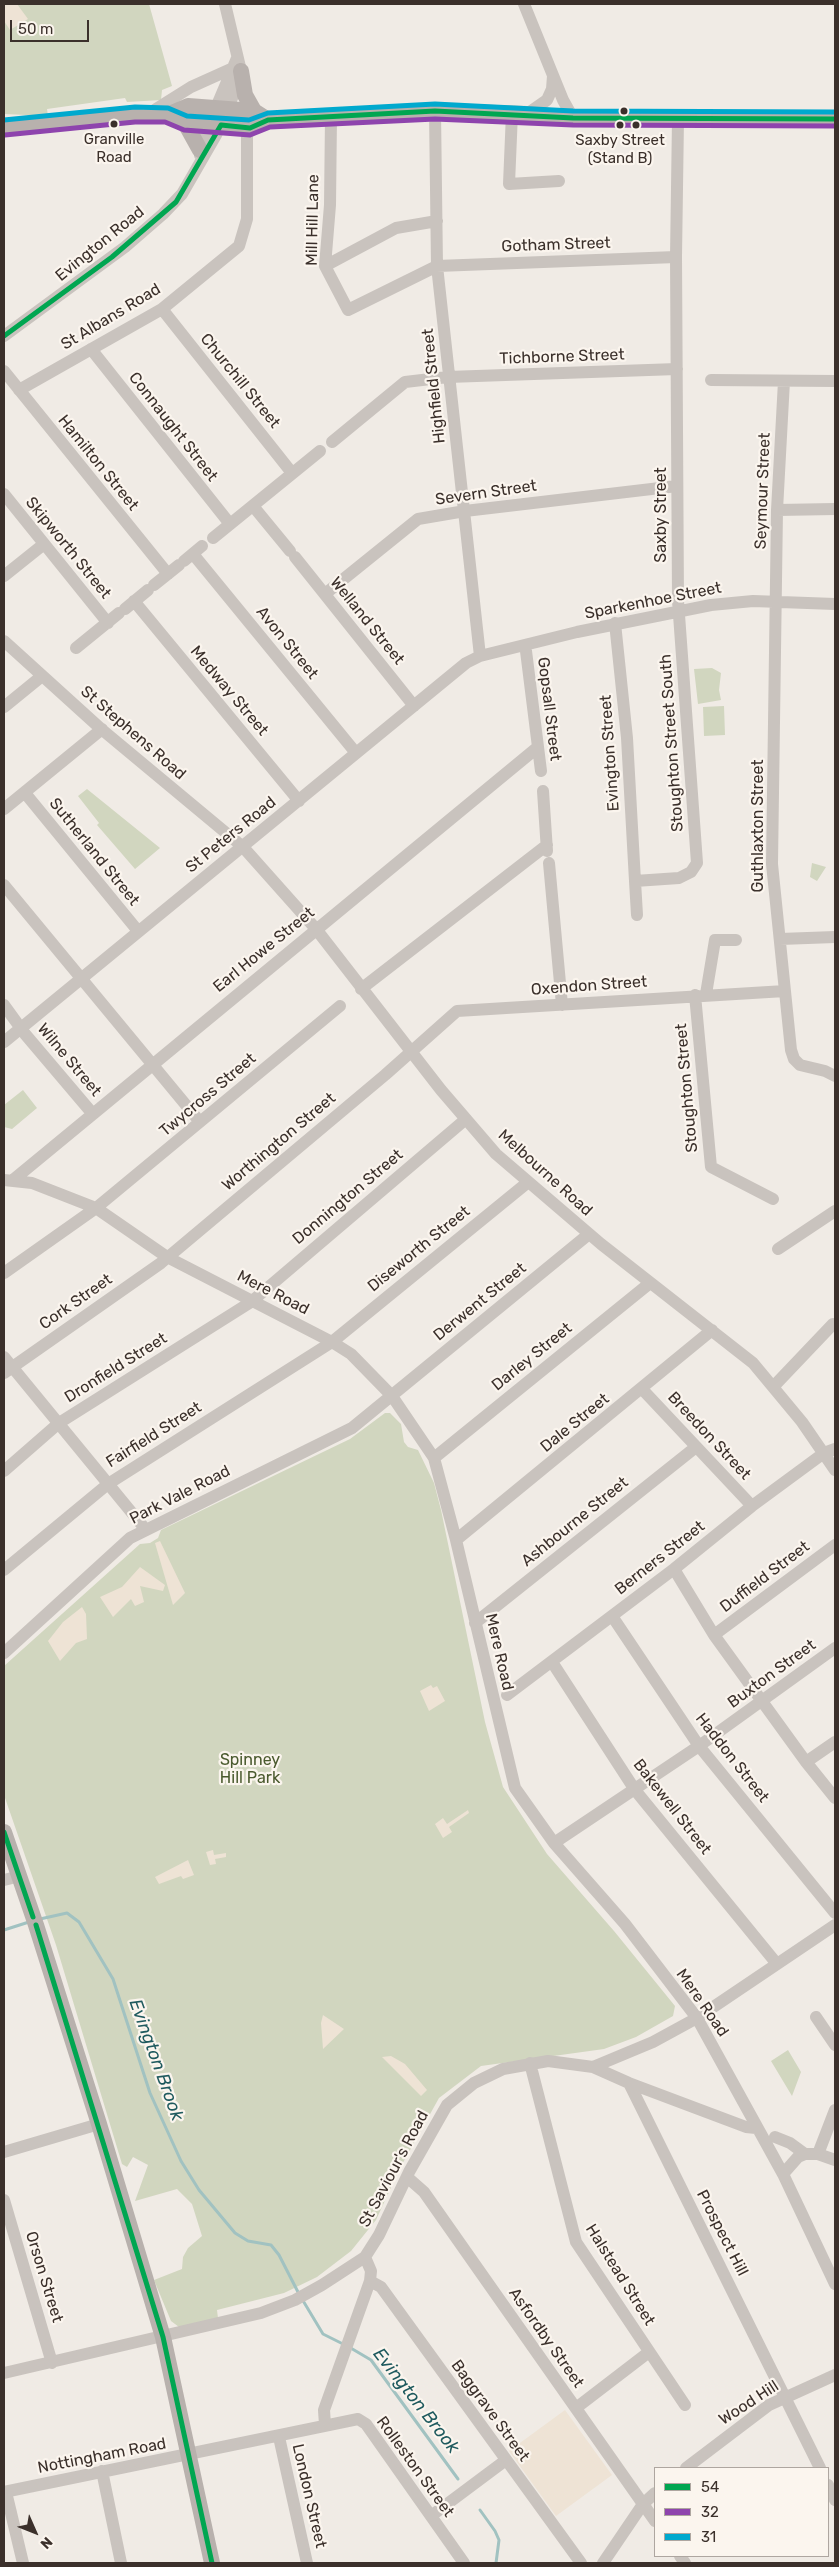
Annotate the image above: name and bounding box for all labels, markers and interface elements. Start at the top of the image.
scale bar [12,10,91,42]
text: 50 m [18,20,53,38]
unlabelled marker [619,106,629,116]
marker: Granville Road [109,119,119,129]
marker: Saxby Street (Stand B) [615,120,625,130]
unlabelled marker [631,120,641,130]
place label: Granville Road [84,131,144,166]
place label: Saxby Street (Stand B) [575,132,665,167]
street label: Mill Hill Lane [303,174,323,266]
street label: Evington Road [52,202,148,286]
street label: Gotham Street [501,233,611,257]
street label: St Albans Road [58,280,164,354]
street label: Highfield Street [418,327,450,445]
street label: Churchill Street [196,330,284,432]
street label: Tichborne Street [499,345,625,369]
street label: Connaught Street [124,369,222,485]
street label: Hamilton Street [54,411,142,515]
street label: Seymour Street [751,432,775,550]
street label: Saxby Street [651,467,671,563]
street label: Severn Street [434,476,538,510]
street label: Skipworth Street [21,493,115,603]
street label: Welland Street [326,573,408,669]
street label: Sparkenhoe Street [583,578,723,624]
street label: Avon Street [252,603,322,683]
street label: Medway Street [186,642,272,740]
street label: Stoughton Street South [656,653,688,833]
street label: Gopsall Street [533,656,565,762]
street label: St Stephens Road [76,682,190,784]
street label: Evington Street [596,694,624,812]
street label: Guthlaxton Street [748,759,768,893]
street label: St Peters Road [182,793,280,877]
street label: Sutherland Street [45,794,143,910]
street label: Earl Howe Street [210,903,318,997]
street label: Oxendon Street [530,972,648,1000]
street label: Wilne Street [33,1020,105,1100]
street label: Stoughton Street [672,1023,702,1153]
street label: Twycross Street [156,1049,260,1141]
street label: Worthington Street [218,1089,340,1195]
street label: Melbourne Road [494,1126,596,1220]
street label: Donnington Street [289,1145,407,1249]
street label: Diseworth Street [364,1202,474,1296]
street label: Derwent Street [430,1259,530,1345]
street label: Mere Road [234,1267,312,1319]
street label: Cork Street [36,1270,116,1334]
street label: Darley Street [488,1319,576,1395]
street label: Dronfield Street [61,1329,171,1407]
street label: Breedon Street [663,1388,755,1484]
street label: Dale Street [537,1389,613,1457]
street label: Fairfield Street [103,1398,205,1472]
street label: Park Vale Road [127,1461,233,1529]
street label: Ashbourne Street [518,1473,632,1571]
street label: Berners Street [611,1517,709,1599]
street label: Duffield Street [717,1537,813,1617]
street label: Mere Road [481,1612,517,1692]
street label: Buxton Street [724,1636,820,1712]
street label: Haddon Street [691,1709,773,1807]
park label: Spinney Hill Park [220,1750,280,1788]
street label: Bakewell Street [629,1756,715,1858]
street label: Mere Road [672,1965,732,2041]
water label: Evington Brook [124,1996,188,2124]
street label: St Saviour's Road [355,2107,433,2231]
street label: Prospect Hill [692,2187,752,2279]
street label: Halstead Street [581,2221,659,2329]
street label: Orson Street [21,2229,67,2325]
street label: Asfordby Street [504,2284,588,2392]
water label: Evington Brook [368,2344,464,2458]
street label: Baggrave Street [447,2356,533,2466]
street label: Wood Hill [716,2377,782,2429]
street label: Rolleston Street [372,2413,458,2521]
street label: Nottingham Road [36,2434,168,2478]
street label: London Street [288,2442,330,2550]
legend [654,2467,829,2557]
text: 54 [701,2478,719,2496]
text: 32 [701,2503,719,2521]
north arrow [10,2507,60,2557]
text: 31 [701,2528,716,2546]
text: N [37,2533,56,2552]

